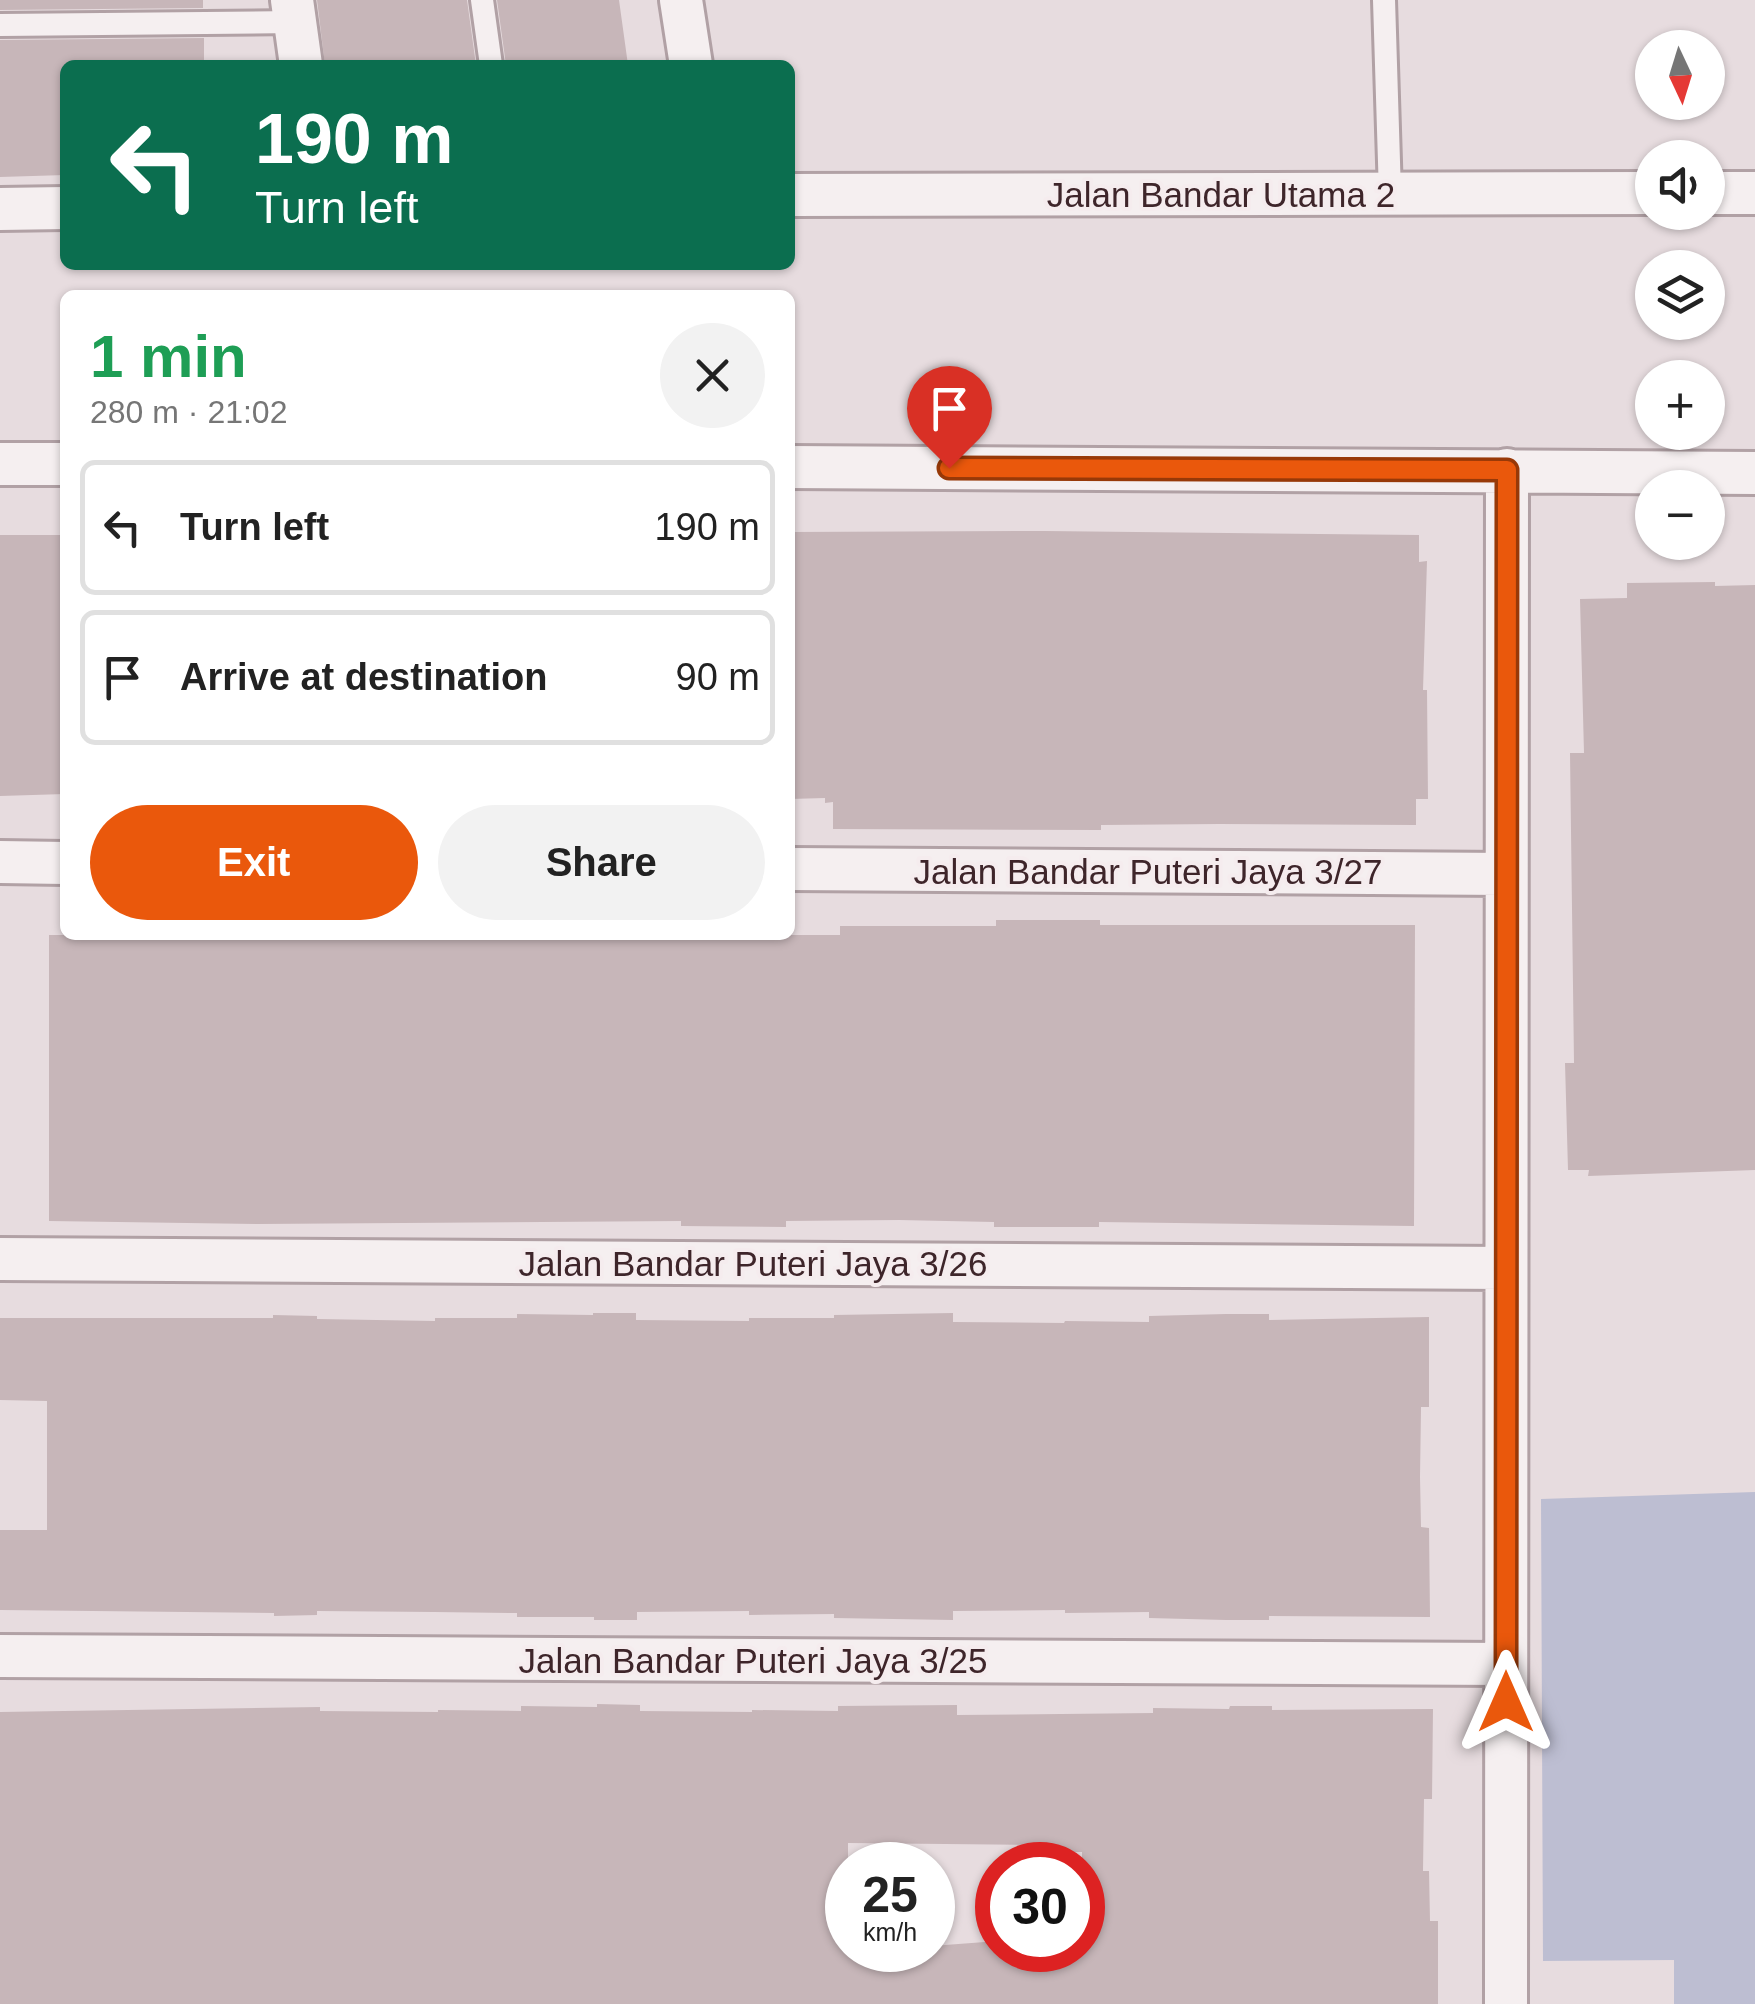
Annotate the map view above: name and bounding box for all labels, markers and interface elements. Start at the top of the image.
north arrow [1635,30,1725,120]
map controls [1635,30,1725,560]
icon: left [90,100,220,230]
text: 190 m [255,100,453,178]
button: sound [1635,140,1725,230]
street label: Jalan Bandar Utama 2 [1047,175,1395,214]
text: Turn left [255,182,418,233]
button: layers [1635,250,1725,340]
text: 1 min [90,323,247,390]
button: close [660,323,765,428]
button: + [1635,360,1725,450]
pin [907,366,992,469]
icon: arrive [922,381,977,436]
text: 280 m · 21:02 [90,394,287,430]
button: − [1635,470,1725,560]
icon: left [95,500,150,555]
text: Turn left [180,506,329,548]
text: 190 m [654,506,760,548]
icon: arrive [95,650,150,705]
text: Arrive at destination [180,656,547,698]
text: 90 m [676,656,760,698]
button: Exit [90,805,418,920]
button: Share [438,805,765,920]
street label: Jalan Bandar Puteri Jaya 3/27 [914,852,1382,891]
street label: Jalan Bandar Puteri Jaya 3/26 [519,1244,987,1283]
street label: Jalan Bandar Puteri Jaya 3/25 [519,1641,987,1680]
position arrow [1454,1650,1558,1754]
speed limit sign: 30 [975,1842,1105,1972]
text: 25 [862,1867,918,1923]
text: km/h [863,1918,917,1946]

